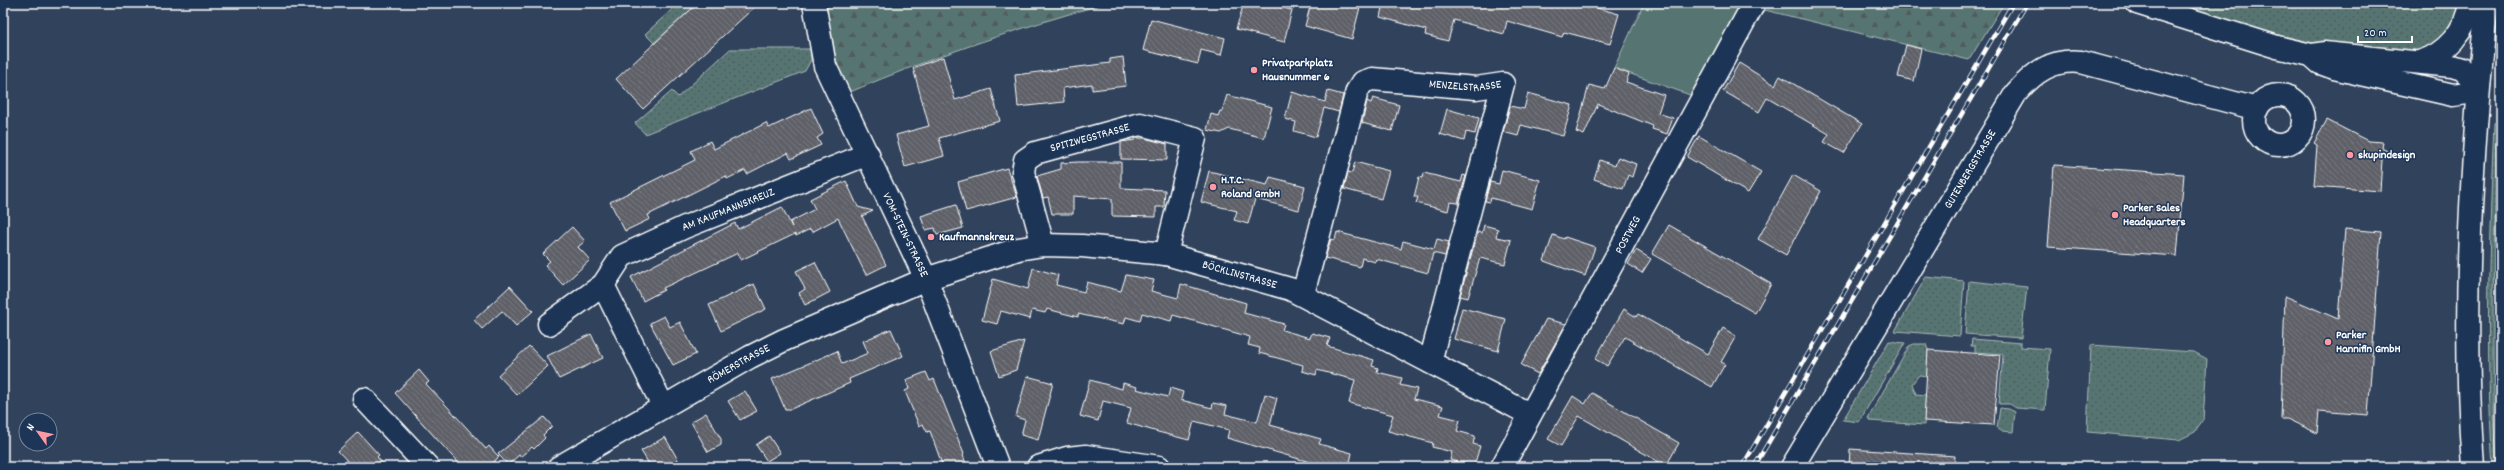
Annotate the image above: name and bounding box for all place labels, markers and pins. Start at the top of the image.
place label: Privatparkplatz Hausnummer 6 [1262,55,1333,86]
marker: Privatparkplatz Hausnummer 6 [1249,65,1259,75]
place label: skupindesign [2358,147,2416,164]
marker: skupindesign [2345,150,2355,160]
place label: H.T.C. Roland GmbH [1221,172,1280,203]
marker: H.T.C. Roland GmbH [1208,182,1218,192]
place label: Parker Sales Headquarters [2123,200,2186,231]
marker: Parker Sales Headquarters [2110,210,2120,220]
place label: Kaufmannskreuz [939,229,1014,246]
marker: Kaufmannskreuz [926,232,936,242]
place label: Parker Hannifin GmbH [2336,327,2401,358]
marker: Parker Hannifin GmbH [2323,337,2333,347]

